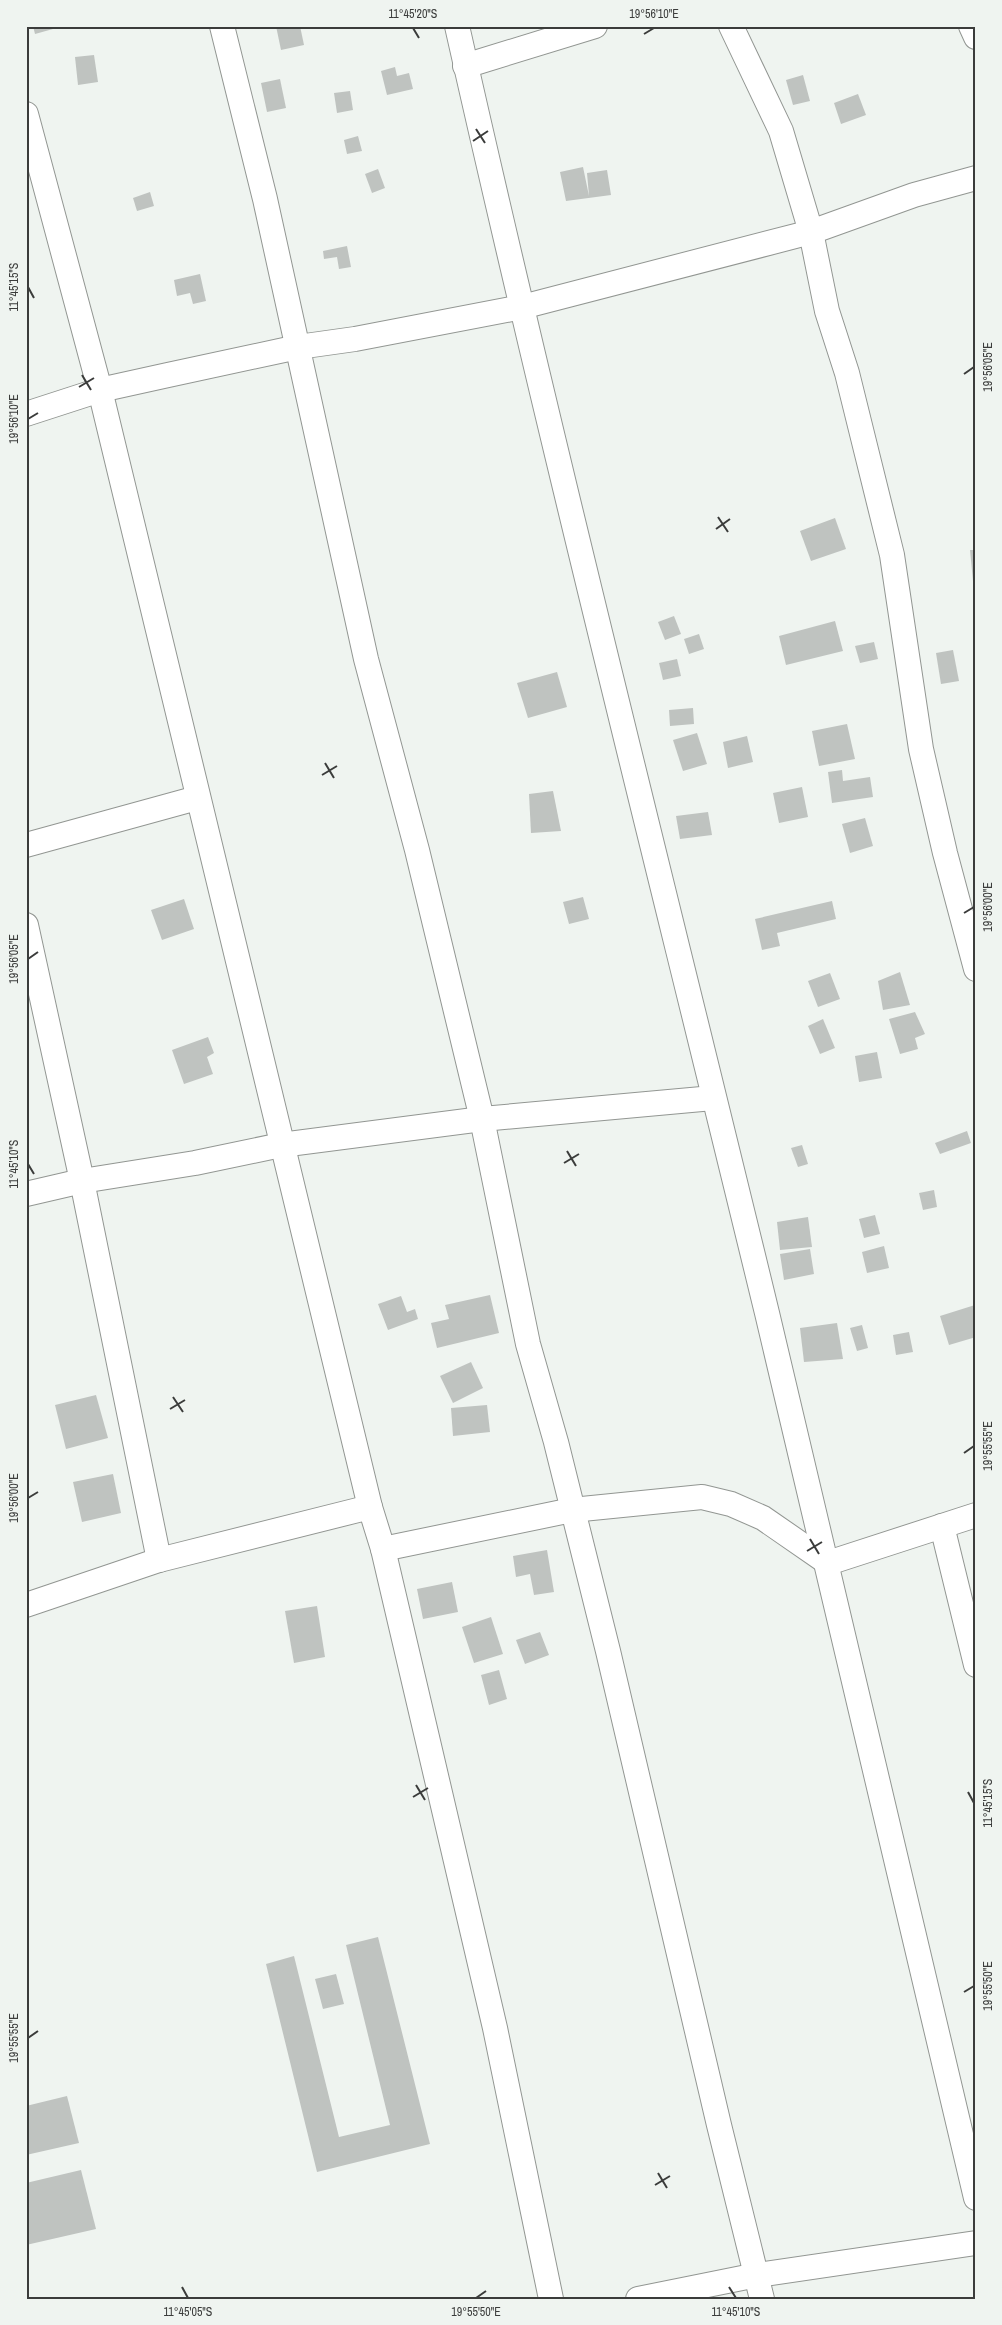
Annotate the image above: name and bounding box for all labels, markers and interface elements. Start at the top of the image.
text: 11°45'20"S [389,6,438,22]
text: 19°56'10"E [629,6,679,22]
text: 11°45'15"S [6,262,22,311]
text: 19°56'05"E [980,342,996,392]
text: 19°56'10"E [6,394,22,444]
text: 19°56'00"E [980,882,996,932]
text: 19°56'05"E [6,934,22,984]
text: 11°45'10"S [6,1139,22,1188]
text: 19°55'55"E [980,1421,996,1471]
text: 19°56'00"E [6,1473,22,1523]
text: 11°45'15"S [980,1778,996,1827]
text: 19°55'50"E [980,1961,996,2011]
text: 19°55'55"E [6,2013,22,2063]
text: 11°45'05"S [164,2304,213,2320]
text: 19°55'50"E [451,2304,501,2320]
text: 11°45'10"S [712,2304,761,2320]

